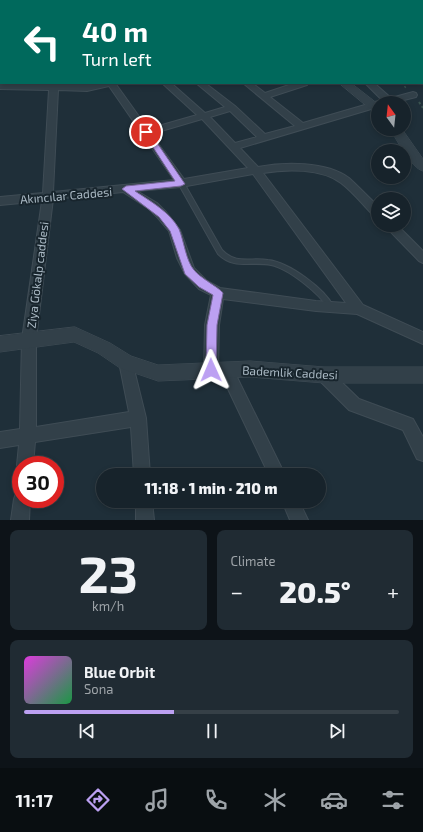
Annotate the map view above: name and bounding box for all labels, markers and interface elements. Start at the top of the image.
text: 40 m [82,14,148,48]
icon: left [16,16,68,68]
text: Turn left [82,48,152,70]
north arrow [371,96,411,136]
map controls [371,96,411,232]
pin [129,115,163,149]
icon: arrive [135,121,157,143]
button: search [371,144,411,184]
street label: Akıncılar Caddesi [19,184,113,206]
button: layers [371,192,411,232]
street label: Ziya Gökalp caddesi [24,221,50,329]
position arrow [190,349,232,391]
street label: Bademlik Caddesi [242,363,338,381]
speed limit sign: 30 [12,456,64,508]
text: 11:18 · 1 min · 210 m [145,479,277,497]
text: 23 [78,541,138,603]
text: Climate [231,553,275,569]
text: 20.5° [279,573,351,609]
text: − [231,578,243,604]
text: + [387,578,399,604]
text: km/h [92,598,124,614]
text: Blue Orbit [84,663,155,681]
text: Sona [84,681,113,697]
icon: previous [76,720,98,742]
icon: pause [201,720,223,742]
icon: next [326,720,348,742]
icon: directions [84,786,112,814]
icon: music [143,786,171,814]
icon: phone [202,786,230,814]
icon: climate [261,786,289,814]
icon: car [320,786,348,814]
icon: filters [379,786,407,814]
text: 11:17 [16,789,53,811]

